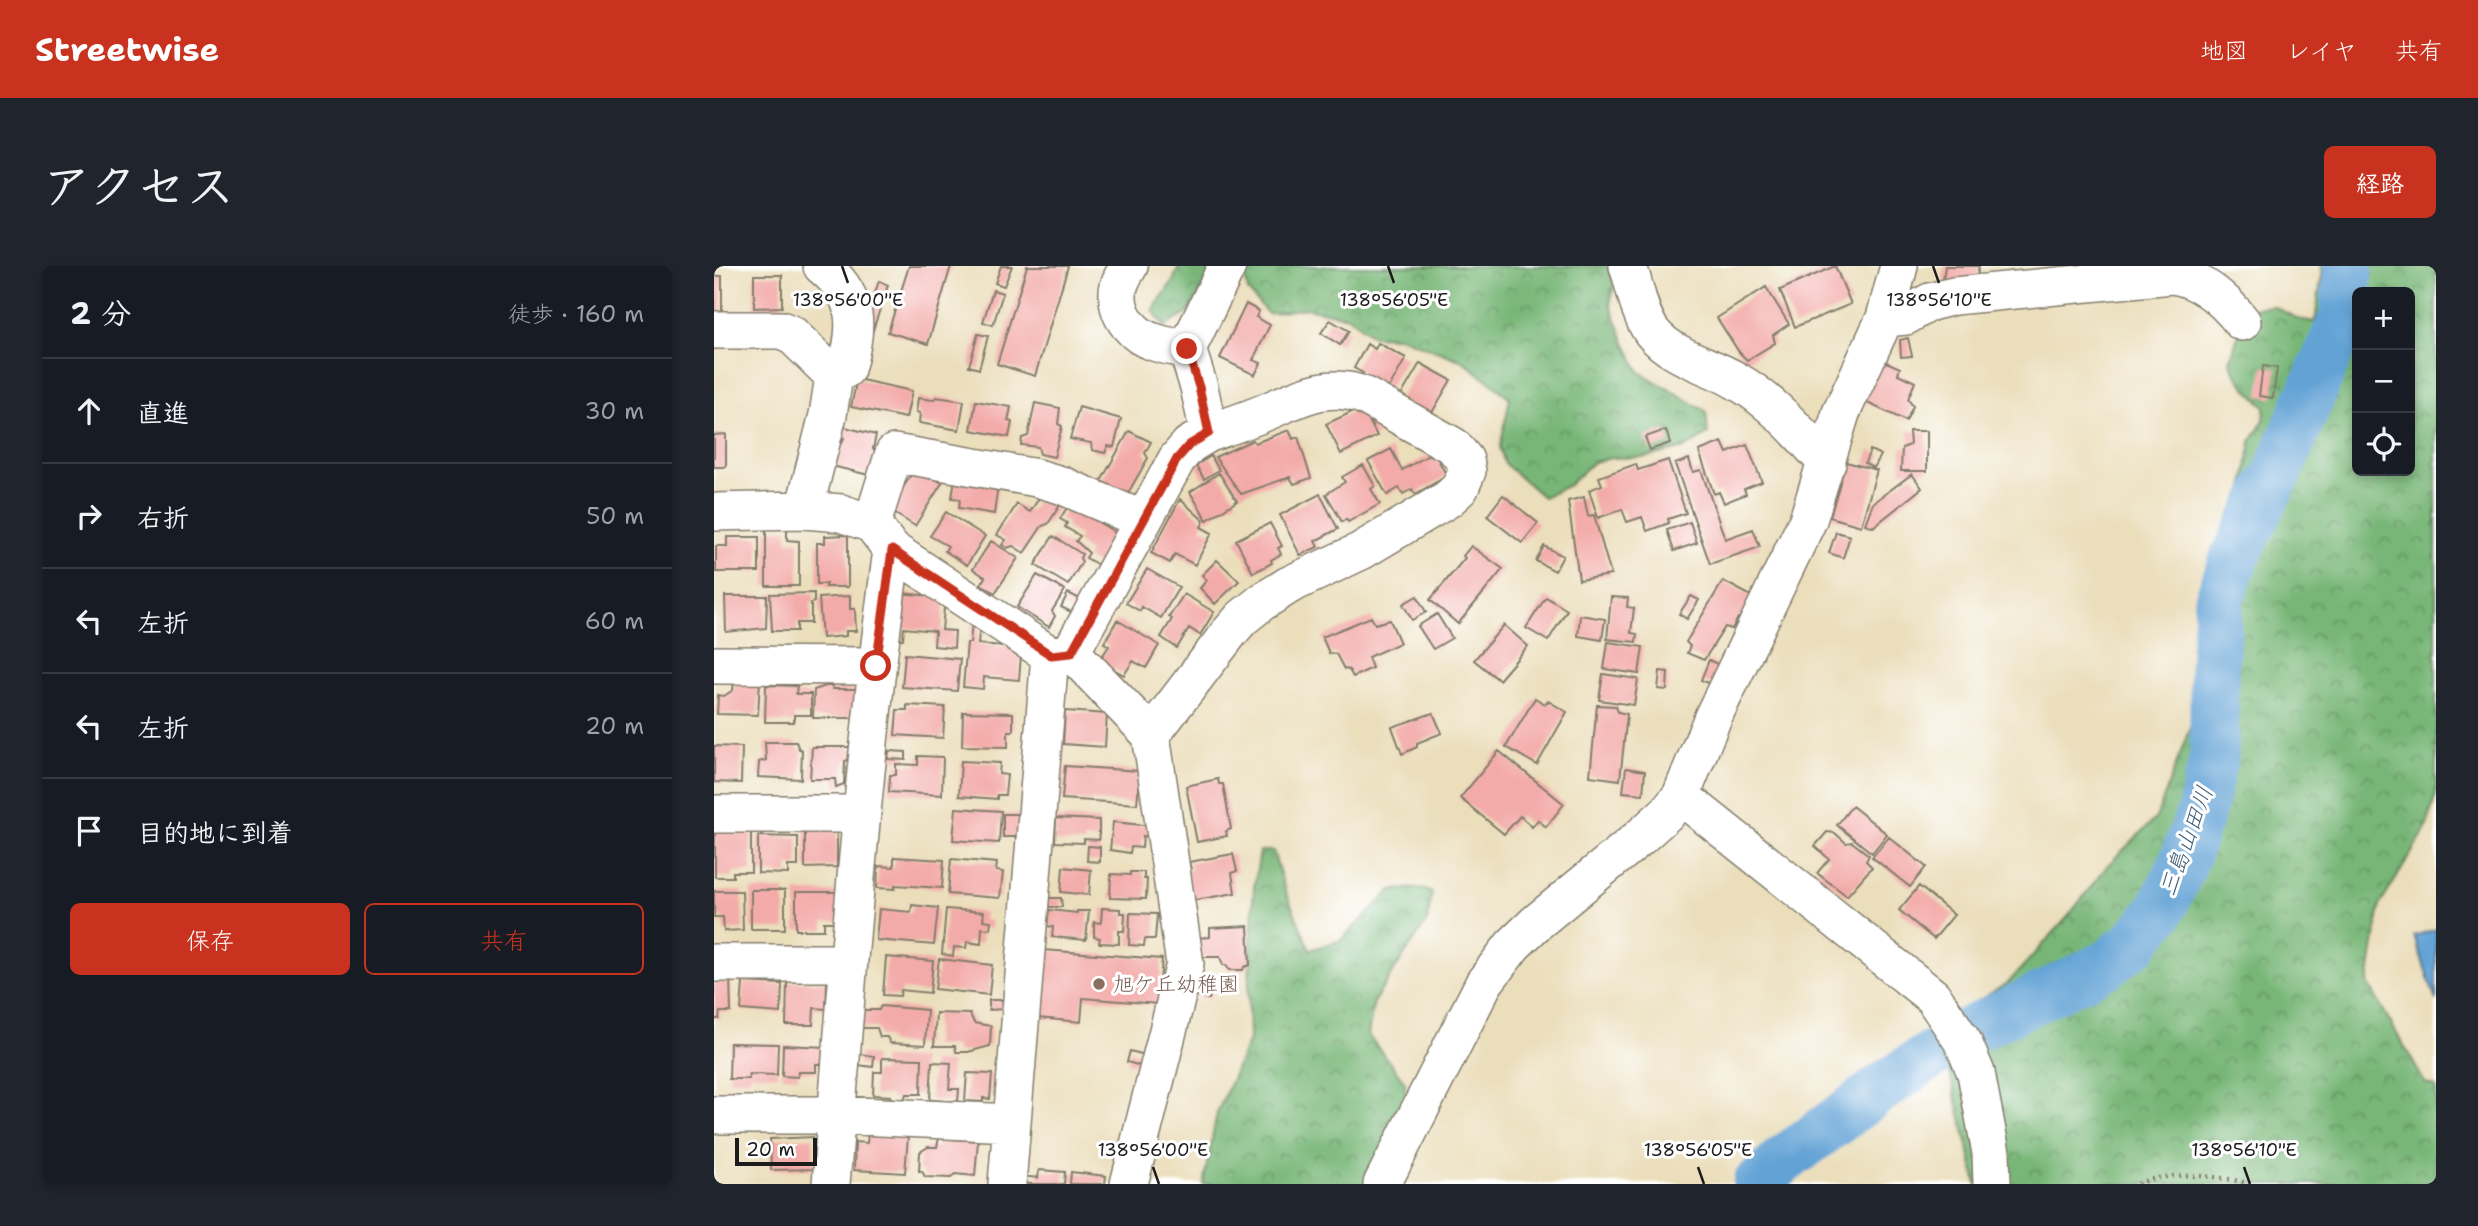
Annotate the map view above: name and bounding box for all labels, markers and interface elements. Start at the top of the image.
text: Streetwise [35,27,219,72]
text: 地図 [2200,35,2248,67]
text: レイヤ [2286,35,2357,67]
text: 共有 [2395,35,2443,67]
button: 経路 [2324,146,2436,218]
text: アクセス [42,153,235,219]
map controls [2352,287,2415,476]
button: + [2352,287,2415,350]
text: 138°56'00"E [793,288,903,312]
text: 138°56'05"E [1340,288,1448,312]
text: 138°56'10"E [1886,288,1992,312]
text: 2 分 [70,293,131,334]
text: 徒歩 · 160 m [508,299,644,329]
route end [1171,333,1202,364]
button: − [2352,350,2415,413]
icon: ahead [70,392,108,430]
text: 直進 [137,395,189,430]
text: 30 m [585,396,644,426]
button: locate [2352,413,2415,476]
icon: right [70,497,108,535]
text: 右折 [137,500,189,535]
text: 50 m [586,501,644,531]
icon: left [70,602,108,640]
text: 左折 [137,605,189,640]
text: 60 m [585,606,644,636]
route start [860,650,891,681]
icon: left [70,707,108,745]
text: 左折 [137,710,189,745]
text: 20 m [585,711,644,741]
water label: 三島山田川 [2152,782,2220,900]
icon: arrive [70,812,108,850]
text: 目的地に到着 [137,815,293,850]
button: 保存 [70,903,350,975]
button: 共有 [364,903,644,975]
place label: 旭ケ丘幼稚園 [1113,970,1239,998]
marker: 旭ケ丘幼稚園 [1091,976,1107,992]
scale bar [735,1135,817,1167]
text: 20 m [746,1137,795,1162]
text: 138°56'00"E [1098,1138,1208,1162]
text: 138°56'05"E [1644,1138,1752,1162]
text: 138°56'10"E [2191,1138,2297,1162]

